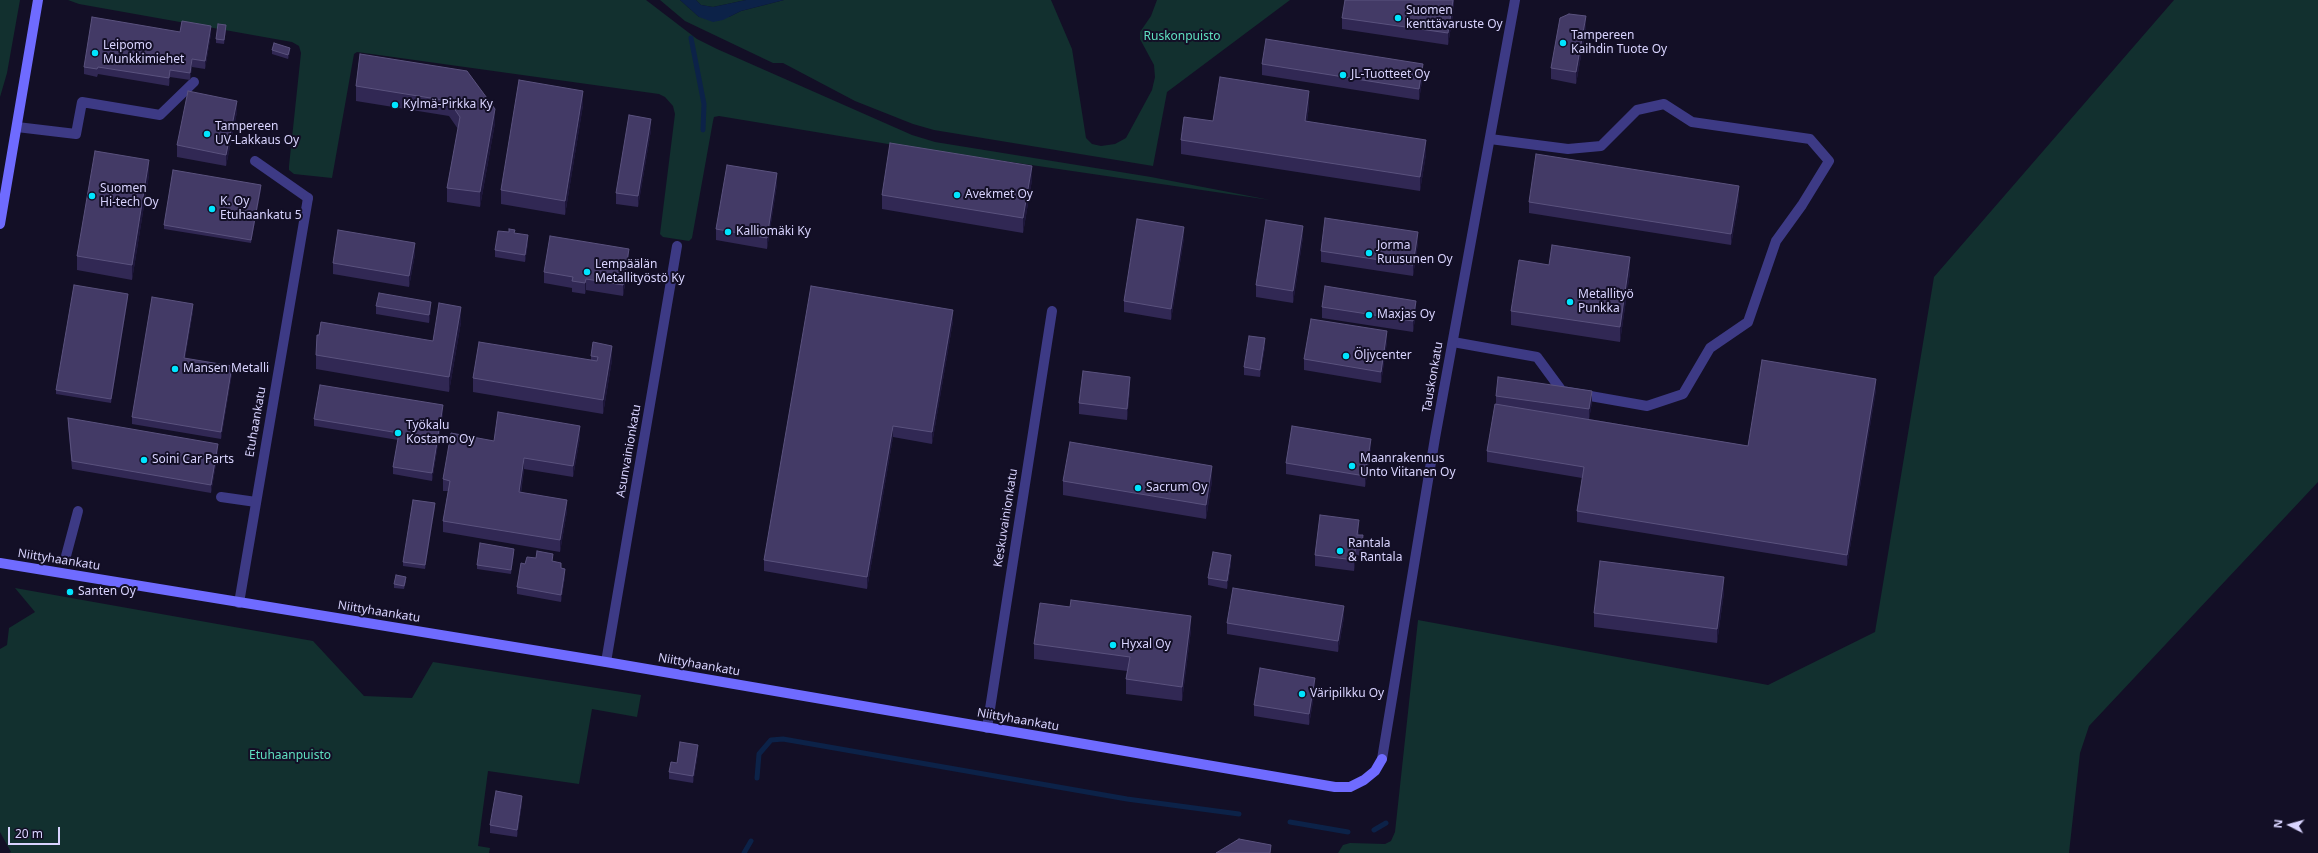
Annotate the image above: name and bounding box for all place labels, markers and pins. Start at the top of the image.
place label: Suomen kenttävaruste Oy [1406,4,1503,32]
marker: Suomen kenttävaruste Oy [1393,13,1403,23]
place label: Tampereen Kaihdin Tuote Oy [1571,29,1667,57]
marker: Tampereen Kaihdin Tuote Oy [1558,38,1568,48]
place label: Leipomo Munkkimiehet [103,39,184,67]
marker: Leipomo Munkkimiehet [90,48,100,58]
place label: JL-Tuotteet Oy [1351,68,1430,82]
marker: JL-Tuotteet Oy [1338,70,1348,80]
place label: Kylmä-Pirkka Ky [403,98,493,112]
marker: Kylmä-Pirkka Ky [390,100,400,110]
place label: Tampereen UV-Lakkaus Oy [215,120,299,148]
marker: Tampereen UV-Lakkaus Oy [202,129,212,139]
place label: Suomen Hi-tech Oy [100,182,159,210]
place label: Avekmet Oy [965,188,1033,202]
marker: Avekmet Oy [952,190,962,200]
marker: Suomen Hi-tech Oy [87,191,97,201]
place label: K. Oy Etuhaankatu 5 [220,195,302,223]
marker: K. Oy Etuhaankatu 5 [207,204,217,214]
place label: Kalliomäki Ky [736,225,811,239]
marker: Kalliomäki Ky [723,227,733,237]
place label: Jorma Ruusunen Oy [1377,239,1453,267]
marker: Jorma Ruusunen Oy [1364,248,1374,258]
place label: Lempäälän Metallityöstö Ky [595,258,685,286]
marker: Lempäälän Metallityöstö Ky [582,267,592,277]
place label: Metallityö Punkka [1578,288,1634,316]
marker: Metallityö Punkka [1565,297,1575,307]
place label: Maxjas Oy [1377,308,1435,322]
marker: Maxjas Oy [1364,310,1374,320]
place label: Öljycenter [1354,349,1412,363]
marker: Öljycenter [1341,351,1351,361]
place label: Mansen Metalli [183,362,269,376]
marker: Mansen Metalli [170,364,180,374]
place label: Työkalu Kostamo Oy [406,419,475,447]
marker: Työkalu Kostamo Oy [393,428,403,438]
place label: Maanrakennus Unto Viitanen Oy [1360,452,1456,480]
place label: Soini Car Parts [152,453,234,467]
marker: Soini Car Parts [139,455,149,465]
marker: Maanrakennus Unto Viitanen Oy [1347,461,1357,471]
place label: Sacrum Oy [1146,481,1207,495]
marker: Sacrum Oy [1133,483,1143,493]
place label: Rantala & Rantala [1348,537,1402,565]
marker: Rantala & Rantala [1335,546,1345,556]
place label: Santen Oy [78,585,136,599]
marker: Santen Oy [65,587,75,597]
place label: Hyxal Oy [1121,638,1171,652]
marker: Hyxal Oy [1108,640,1118,650]
place label: Väripilkku Oy [1310,687,1384,701]
marker: Väripilkku Oy [1297,689,1307,699]

